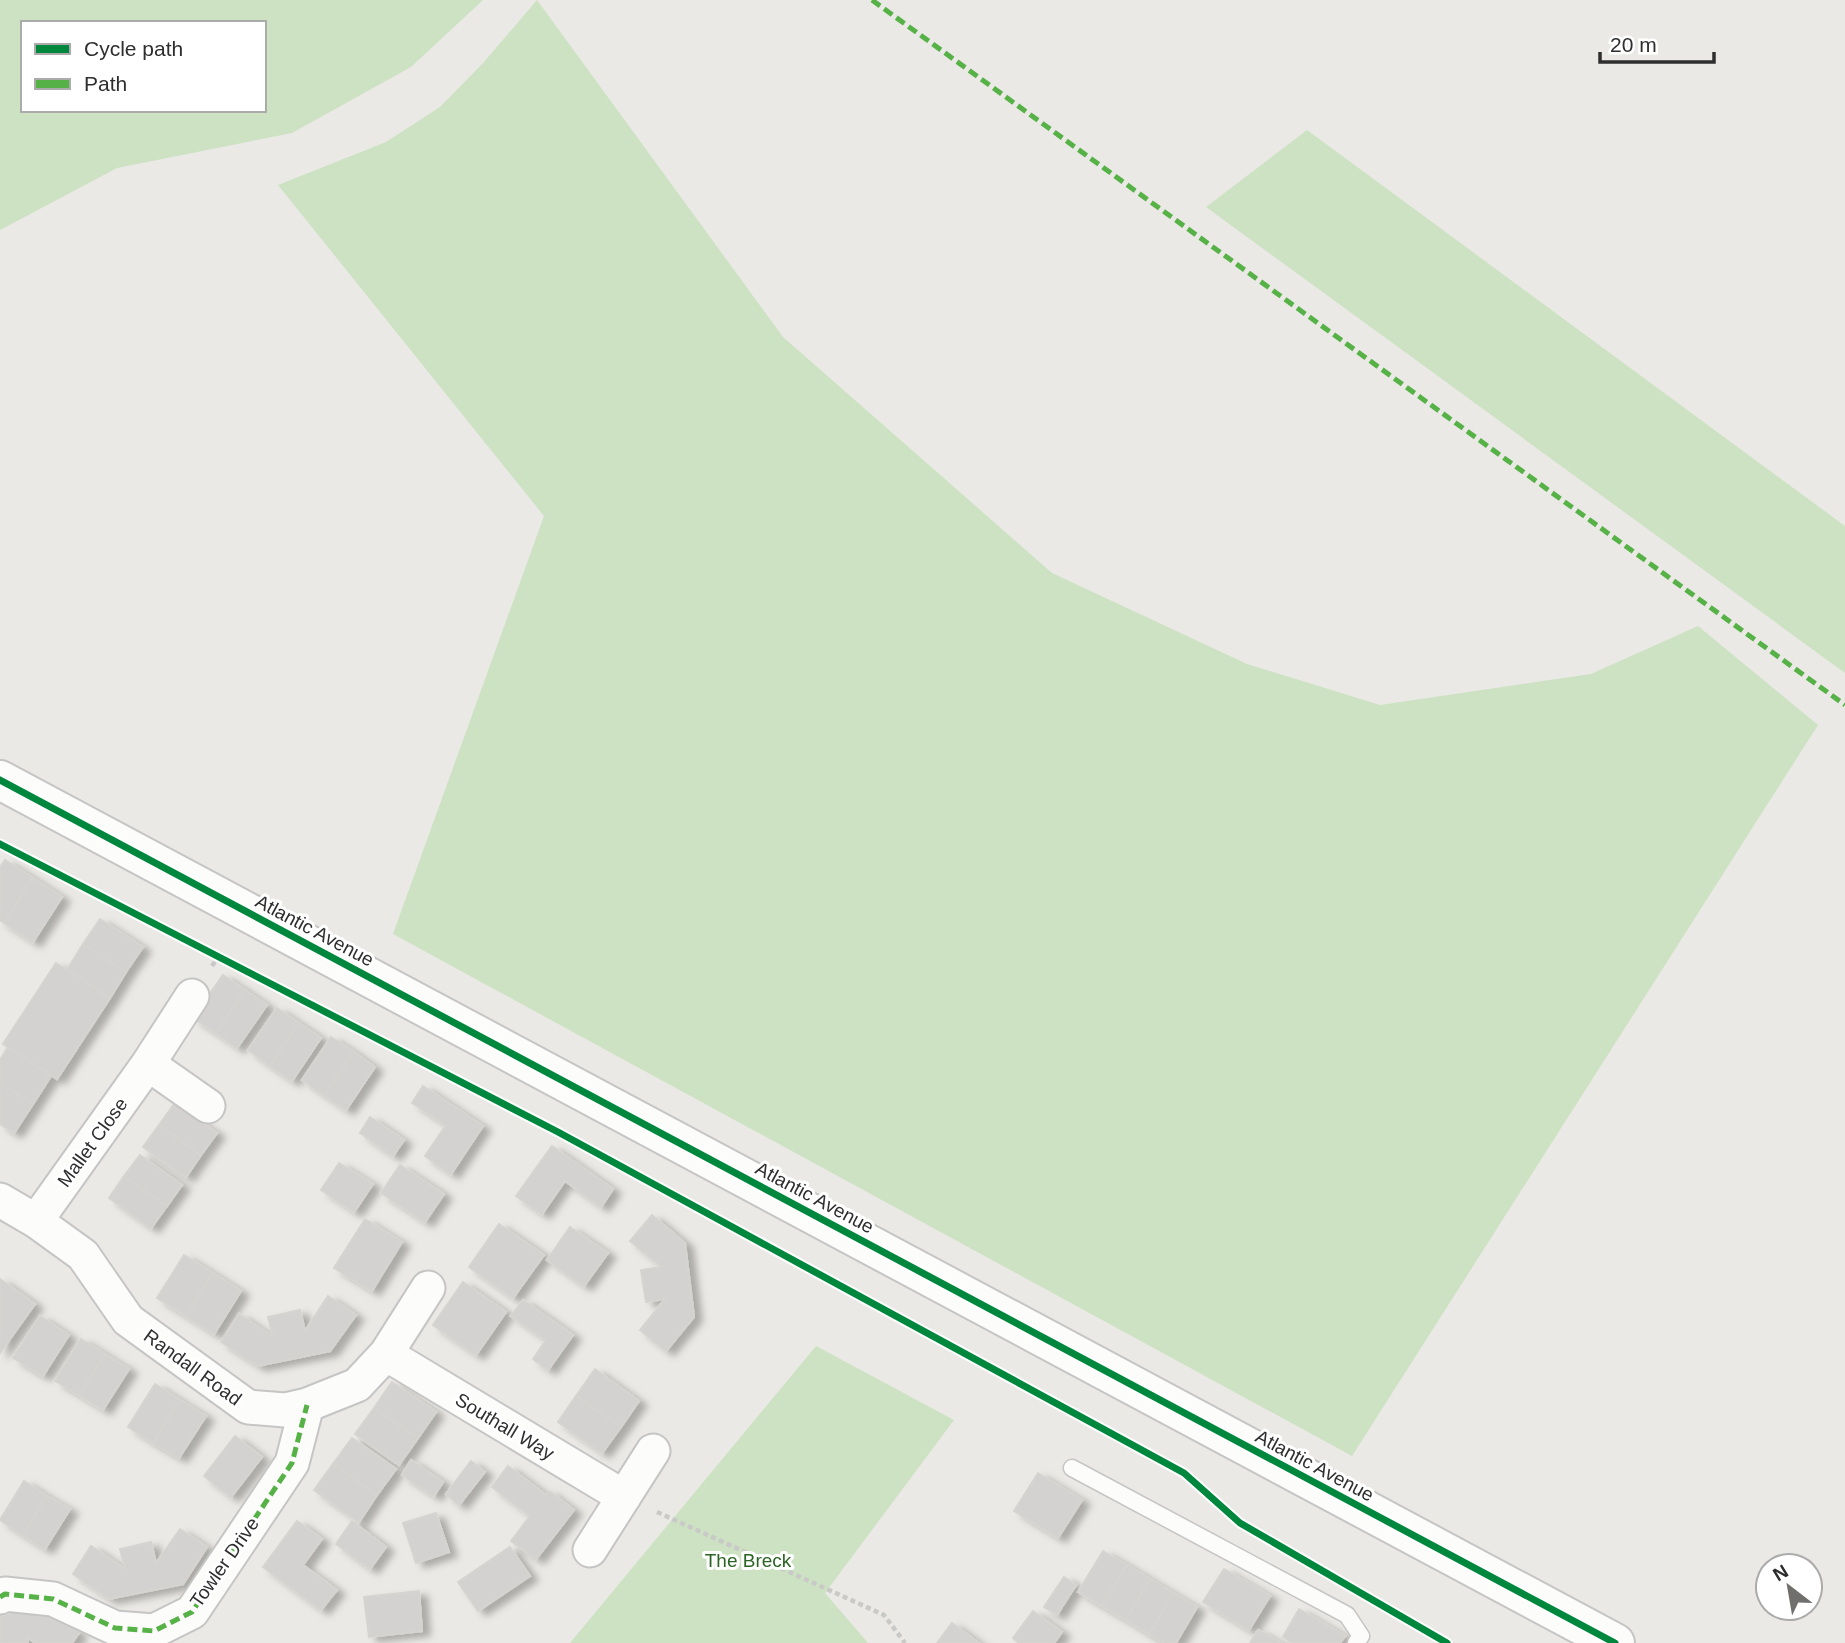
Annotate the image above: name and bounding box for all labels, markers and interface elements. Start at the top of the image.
legend [21,21,266,112]
scale bar [1600,21,1714,65]
text: 20 m [1610,33,1657,56]
text: Cycle path [84,37,183,60]
text: Path [84,72,127,95]
street label: Atlantic Avenue [252,891,377,970]
street label: Mallet Close [53,1094,132,1191]
street label: Atlantic Avenue [752,1158,877,1237]
street label: Randall Road [140,1325,245,1410]
street label: Southall Way [452,1389,558,1464]
street label: Atlantic Avenue [1252,1426,1377,1505]
street label: Towler Drive [186,1513,263,1611]
park label: The Breck [705,1550,792,1571]
north arrow [1754,1552,1824,1622]
text: N [1769,1560,1792,1585]

